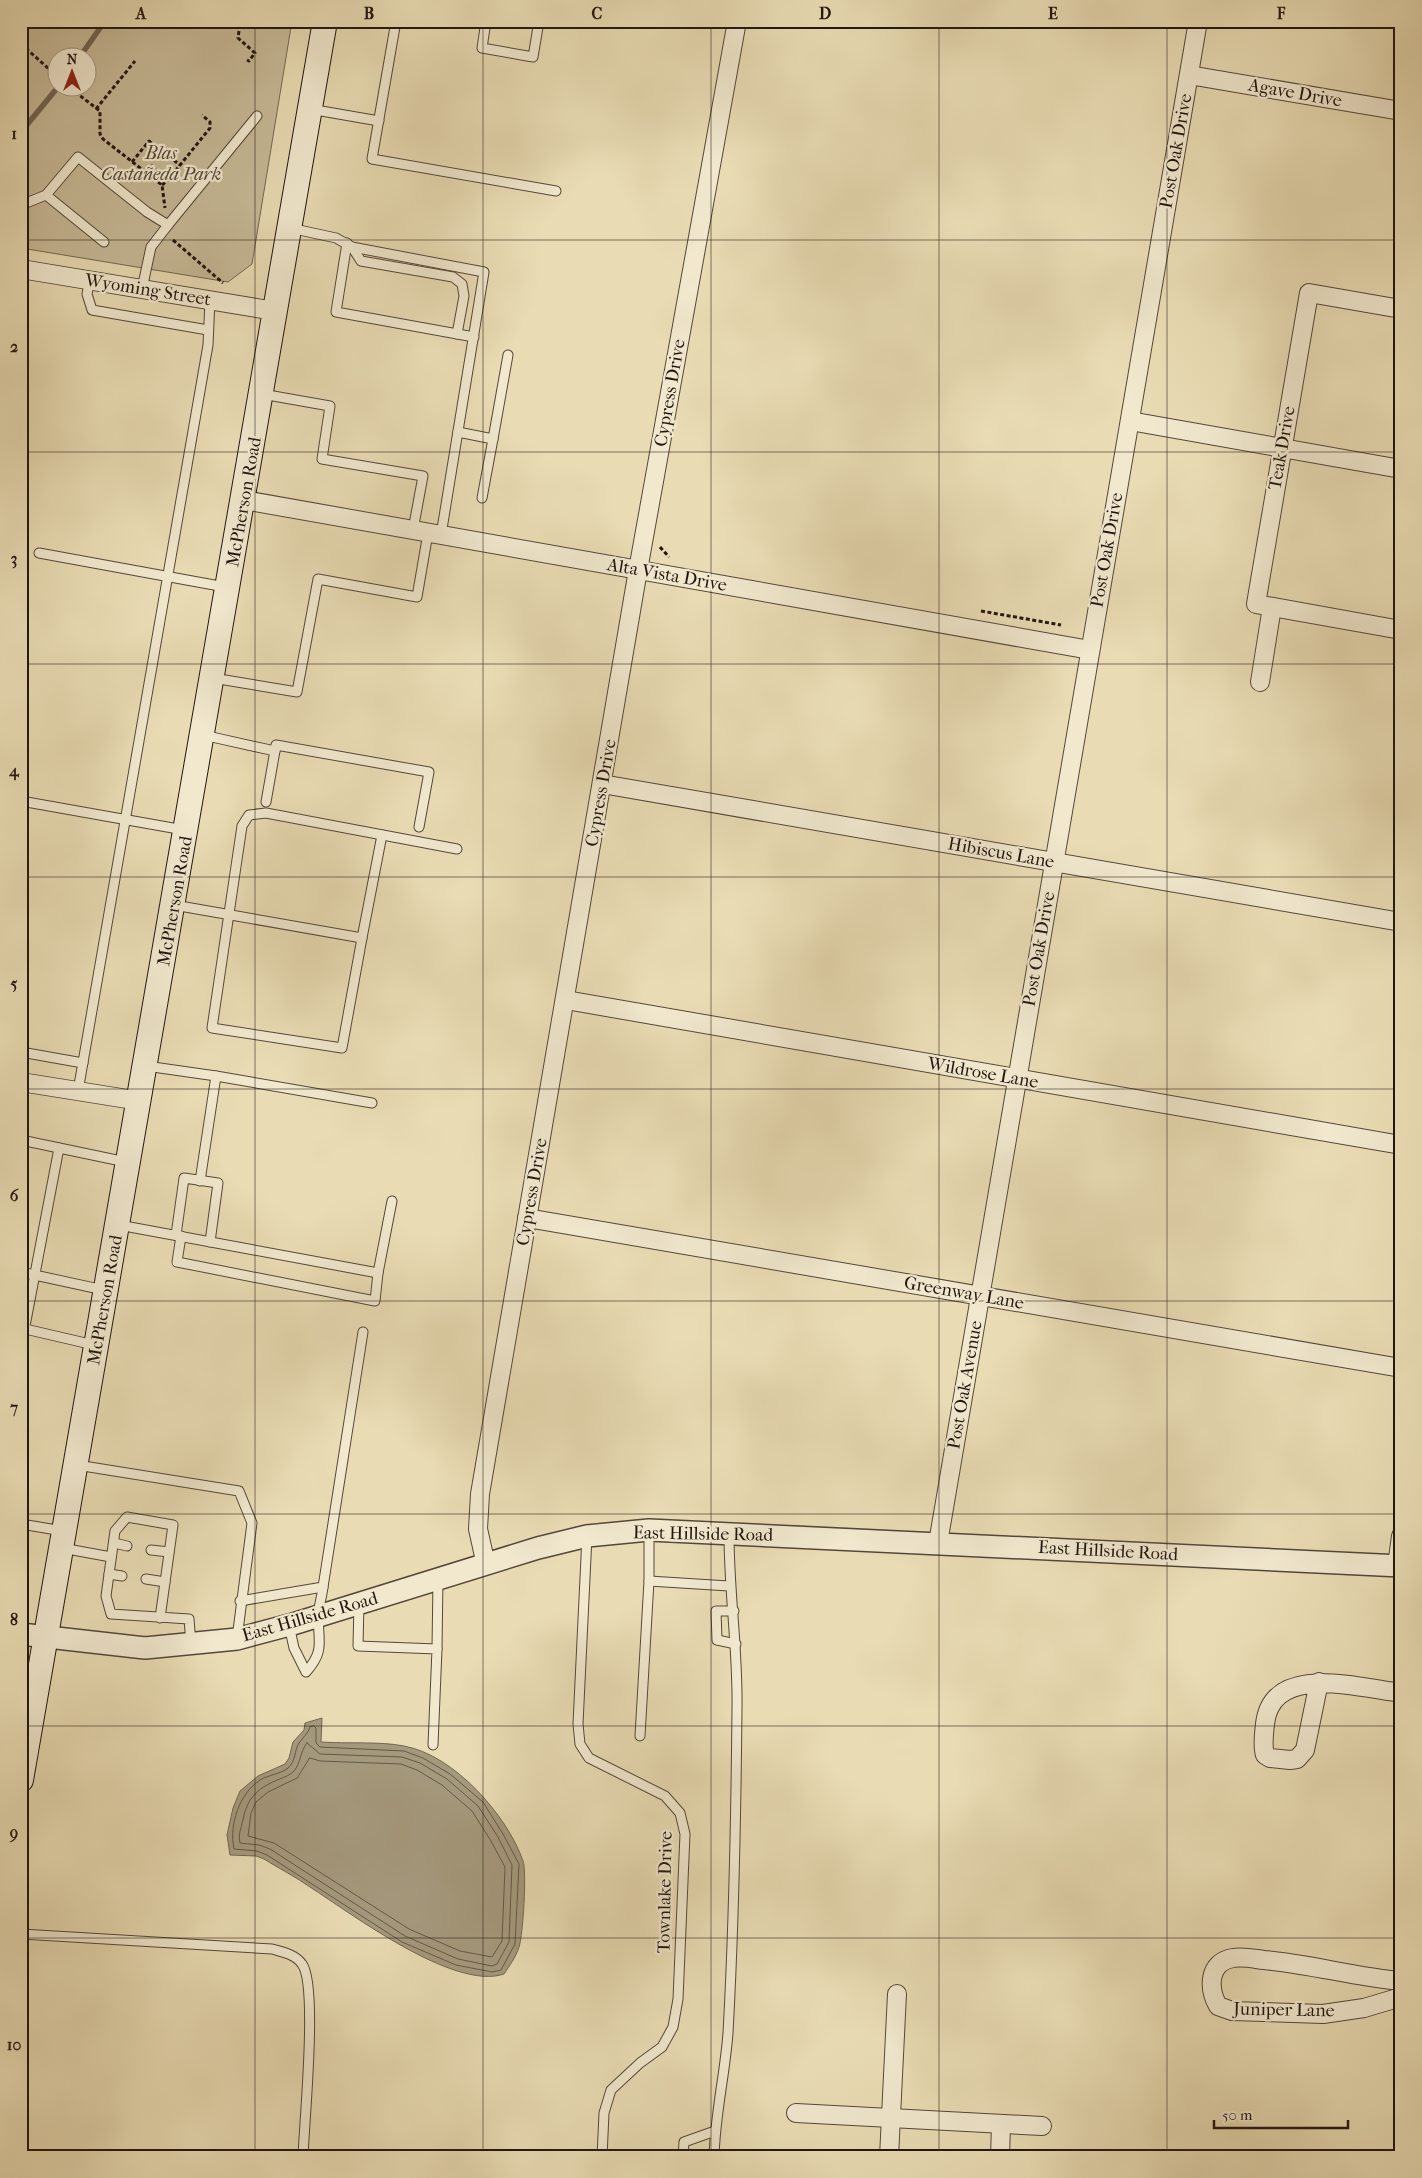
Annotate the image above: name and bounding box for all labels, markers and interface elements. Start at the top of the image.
text: A [135,4,147,23]
text: B [364,4,374,23]
text: C [592,4,603,23]
text: D [819,4,831,23]
text: E [1048,4,1058,23]
text: F [1276,4,1286,23]
north arrow [48,48,98,98]
text: N [67,51,78,68]
street label: Agave Drive [1246,74,1344,112]
street label: Post Oak Drive [1156,92,1196,210]
text: 1 [11,124,17,143]
park label: Blas Castañeda Park [101,143,221,185]
street label: Wyoming Street [83,270,213,310]
text: 2 [10,337,18,356]
street label: Cypress Drive [650,337,690,448]
street label: Teak Drive [1264,404,1300,492]
street label: McPherson Road [222,435,266,569]
street label: Post Oak Drive [1087,491,1127,609]
text: 3 [11,549,17,569]
street label: Alta Vista Drive [604,554,729,596]
street label: Cypress Drive [581,737,621,848]
text: 4 [8,761,20,781]
street label: Hibiscus Lane [946,833,1056,873]
street label: McPherson Road [153,834,197,968]
street label: Post Oak Drive [1019,890,1059,1008]
text: 5 [11,974,18,993]
street label: Wildrose Lane [925,1053,1040,1093]
street label: Cypress Drive [512,1136,552,1247]
text: 6 [10,1186,19,1205]
street label: McPherson Road [83,1233,127,1367]
street label: Greenway Lane [902,1272,1026,1314]
street label: Post Oak Avenue [943,1319,987,1451]
text: 7 [9,1398,18,1417]
street label: East Hillside Road [633,1522,773,1546]
street label: East Hillside Road [1037,1537,1179,1565]
street label: East Hillside Road [240,1588,380,1646]
text: 8 [10,1610,18,1629]
text: 9 [9,1823,18,1843]
street label: Townlake Drive [653,1831,677,1953]
street label: Juniper Lane [1231,1999,1335,2021]
text: 10 [7,2035,21,2054]
scale bar [1214,2098,1348,2130]
text: 50 m [1222,2106,1253,2124]

